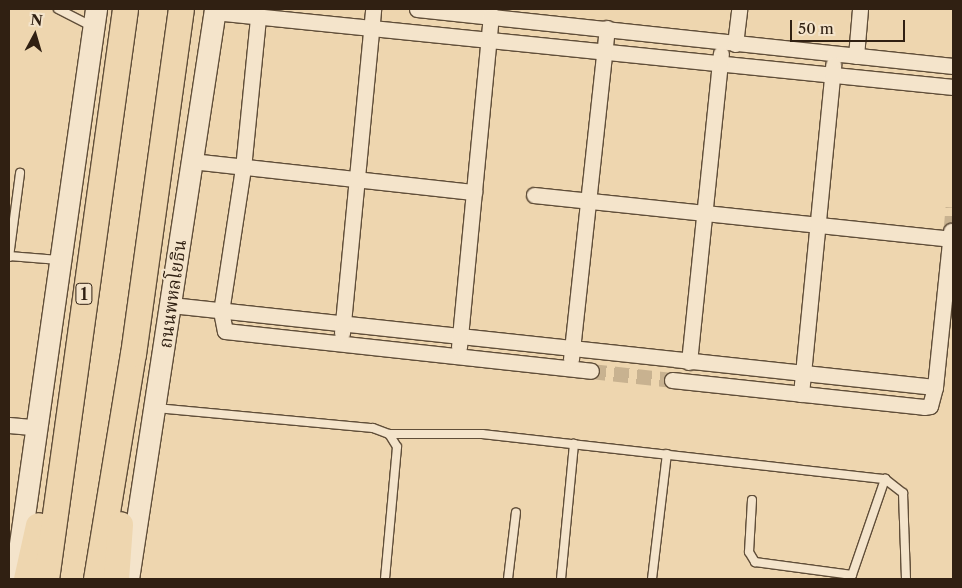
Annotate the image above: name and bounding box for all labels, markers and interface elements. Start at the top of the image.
north arrow [10,10,60,60]
text: N [30,10,44,30]
scale bar [792,10,907,42]
text: 50 m [798,19,834,38]
street label: ถนนพหลโยธิน [155,238,191,350]
road number: 1 [75,280,93,308]

